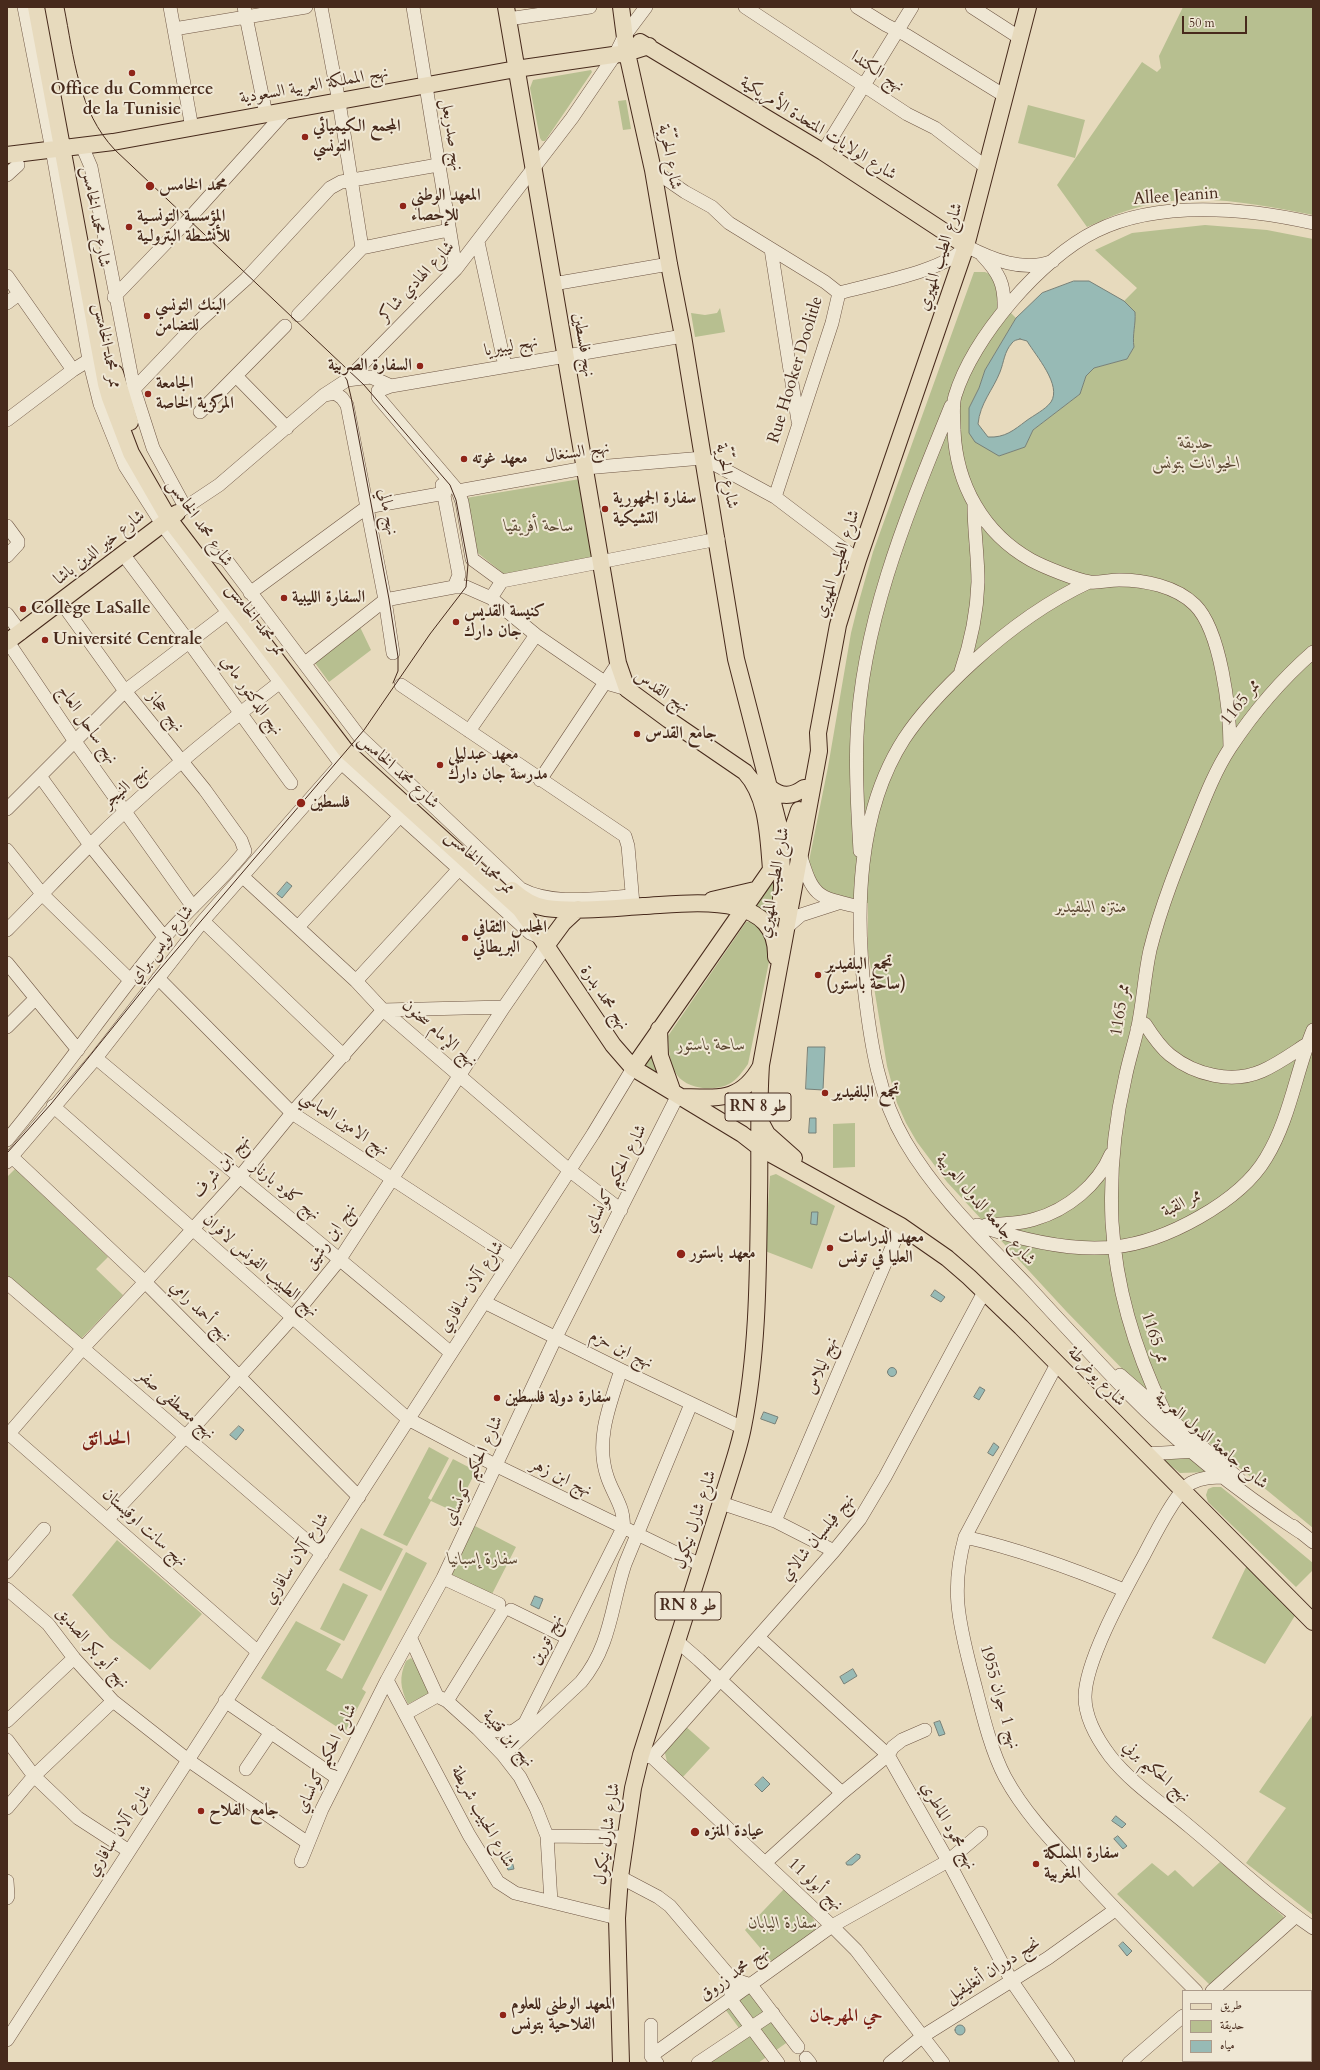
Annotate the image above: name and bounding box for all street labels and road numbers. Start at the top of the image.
street label: نهج الكندا [846,47,908,97]
street label: نهج المملكة العربية السعودية [238,63,390,109]
street label: شارع الولايات المتحدة الأمريكية [736,73,900,185]
street label: نهج صدربعل [435,97,467,173]
street label: شارع الحرّيّة [653,123,685,191]
street label: شارع محمد الخامس [76,165,114,269]
street label: Allee Jeanin [1133,184,1219,210]
street label: شارع الطيب المهيري [914,200,968,314]
street label: شارع الهادي شاكر [375,238,459,326]
street label: Rue Hooker Doolitle [764,294,828,446]
street label: ممر محمد الخامس [88,302,124,390]
street label: نهج فلسطين [567,311,599,379]
street label: نهج ليبيريا [483,332,539,362]
street label: نهج السنغال [543,438,611,468]
street label: شارع الحرّيّة [710,442,742,510]
street label: شارع محمد الخامس [161,475,237,571]
street label: نهج مالي [372,487,402,537]
street label: شارع خير الدين باشا [50,506,150,590]
street label: شارع الطيب المهيري [811,507,865,621]
street label: ممر محمد الخامس [221,579,289,661]
street label: نهج الدكتور مامي [215,652,287,740]
street label: نهج القدس [629,666,693,718]
street label: ممر 1165 [1217,676,1265,730]
street label: نهج ساحل العاج [52,682,122,768]
street label: نهج حجاز [142,687,188,737]
street label: شارع محمد الخامس [353,730,443,814]
street label: نهج النيجر [99,761,153,813]
street label: شارع الطيب المهيري [755,826,795,940]
street label: ممر محمد الخامس [440,827,518,899]
street label: شارع لويس براي [125,902,199,988]
street label: نهج محمد بدرة [575,962,633,1034]
street label: ممر 1165 [1107,982,1135,1038]
street label: نهج الإمام سحنون [397,996,481,1072]
street label: نهج الامين العباسي [296,1087,392,1161]
road number: RN 8 طو [725,1093,791,1121]
street label: شارع الحكيم كونساي [580,1122,652,1236]
street label: نهج ابن شرف [189,1131,255,1203]
street label: شارع جامعة الدول العربية [931,1150,1039,1270]
street label: نهج كلود بارنار [246,1157,324,1225]
street label: ممر القبة [1159,1185,1205,1223]
street label: نهج ابن رشيق [301,1200,361,1274]
street label: نهج الطبيب الفونس لافران [198,1210,322,1322]
street label: شارع آلان سافاري [435,1237,509,1337]
street label: نهج أحمد رامي [165,1277,235,1347]
street label: ممر 1165 [1136,1310,1172,1366]
street label: نهج ابن حزم [586,1326,656,1374]
street label: نهج ليلاس [801,1334,843,1398]
street label: شارع يوغرطة [1062,1343,1130,1411]
street label: نهج مصطفى صفر [133,1366,219,1444]
street label: شارع جامعة الدول العربية [1150,1388,1272,1494]
street label: شارع الحكيم كونساي [440,1413,508,1529]
street label: نهج ابن زهر [527,1454,595,1502]
street label: شارع شارل نيكول [670,1468,722,1572]
street label: نهج سانت اوقيستان [97,1484,191,1572]
street label: نهج فيلسيان شالاي [777,1490,859,1586]
street label: شارع آلان سافاري [260,1509,334,1609]
road number: RN 8 طو [655,1592,721,1620]
street label: نهج أبو بكر الصديق [51,1603,133,1693]
street label: نهج تورين [526,1611,568,1669]
street label: نهج 1 جوان 1955 [974,1643,1024,1751]
street label: شارع الحكيم كونساي [292,1701,362,1817]
street label: نهج ابن قتيبة [478,1706,538,1772]
street label: نهج الحكيم برني [1118,1736,1194,1808]
street label: شارع الحبيب شريطة [446,1763,518,1871]
street label: نهج محمود الماطري [916,1779,980,1873]
street label: شارع آلان سافاري [83,1781,157,1881]
street label: شارع شارل نيكول [591,1782,625,1886]
street label: نهج أبولو 11 [783,1854,847,1916]
street label: نحج دوران أنغليفيل [942,1934,1044,2008]
street label: نهج محمد زروق [696,1942,774,2006]

